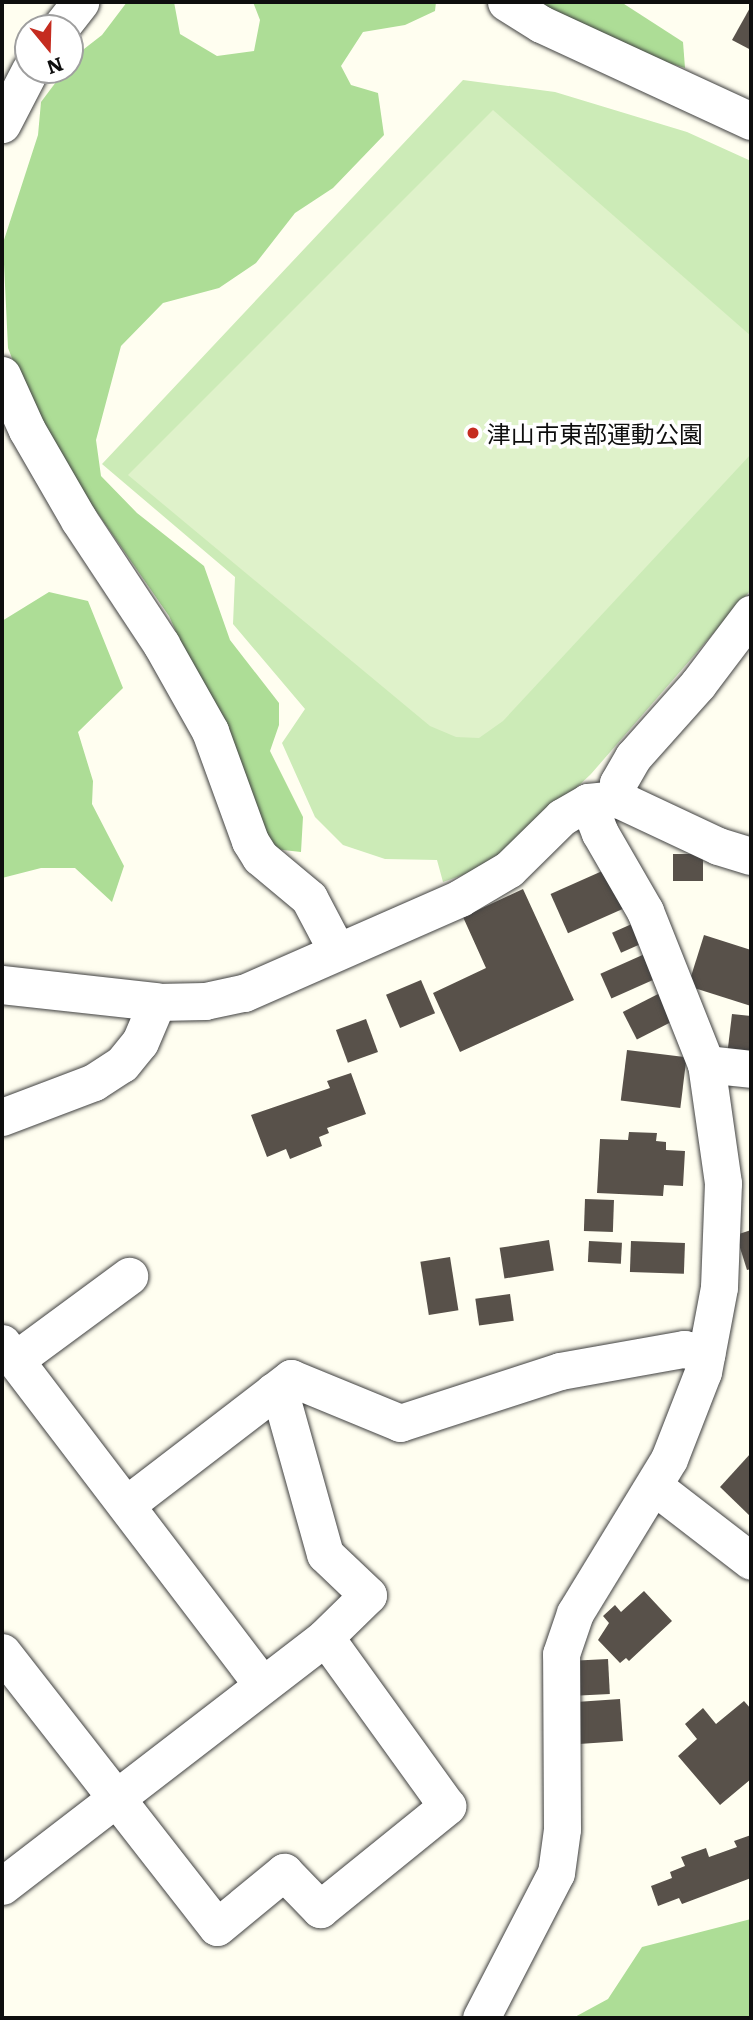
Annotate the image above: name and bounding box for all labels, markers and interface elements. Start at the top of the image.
north arrow [14,14,84,84]
text: N [43,51,67,83]
place label: 津山市東部運動公園 [487,419,703,447]
marker: 津山市東部運動公園 [465,425,481,441]

